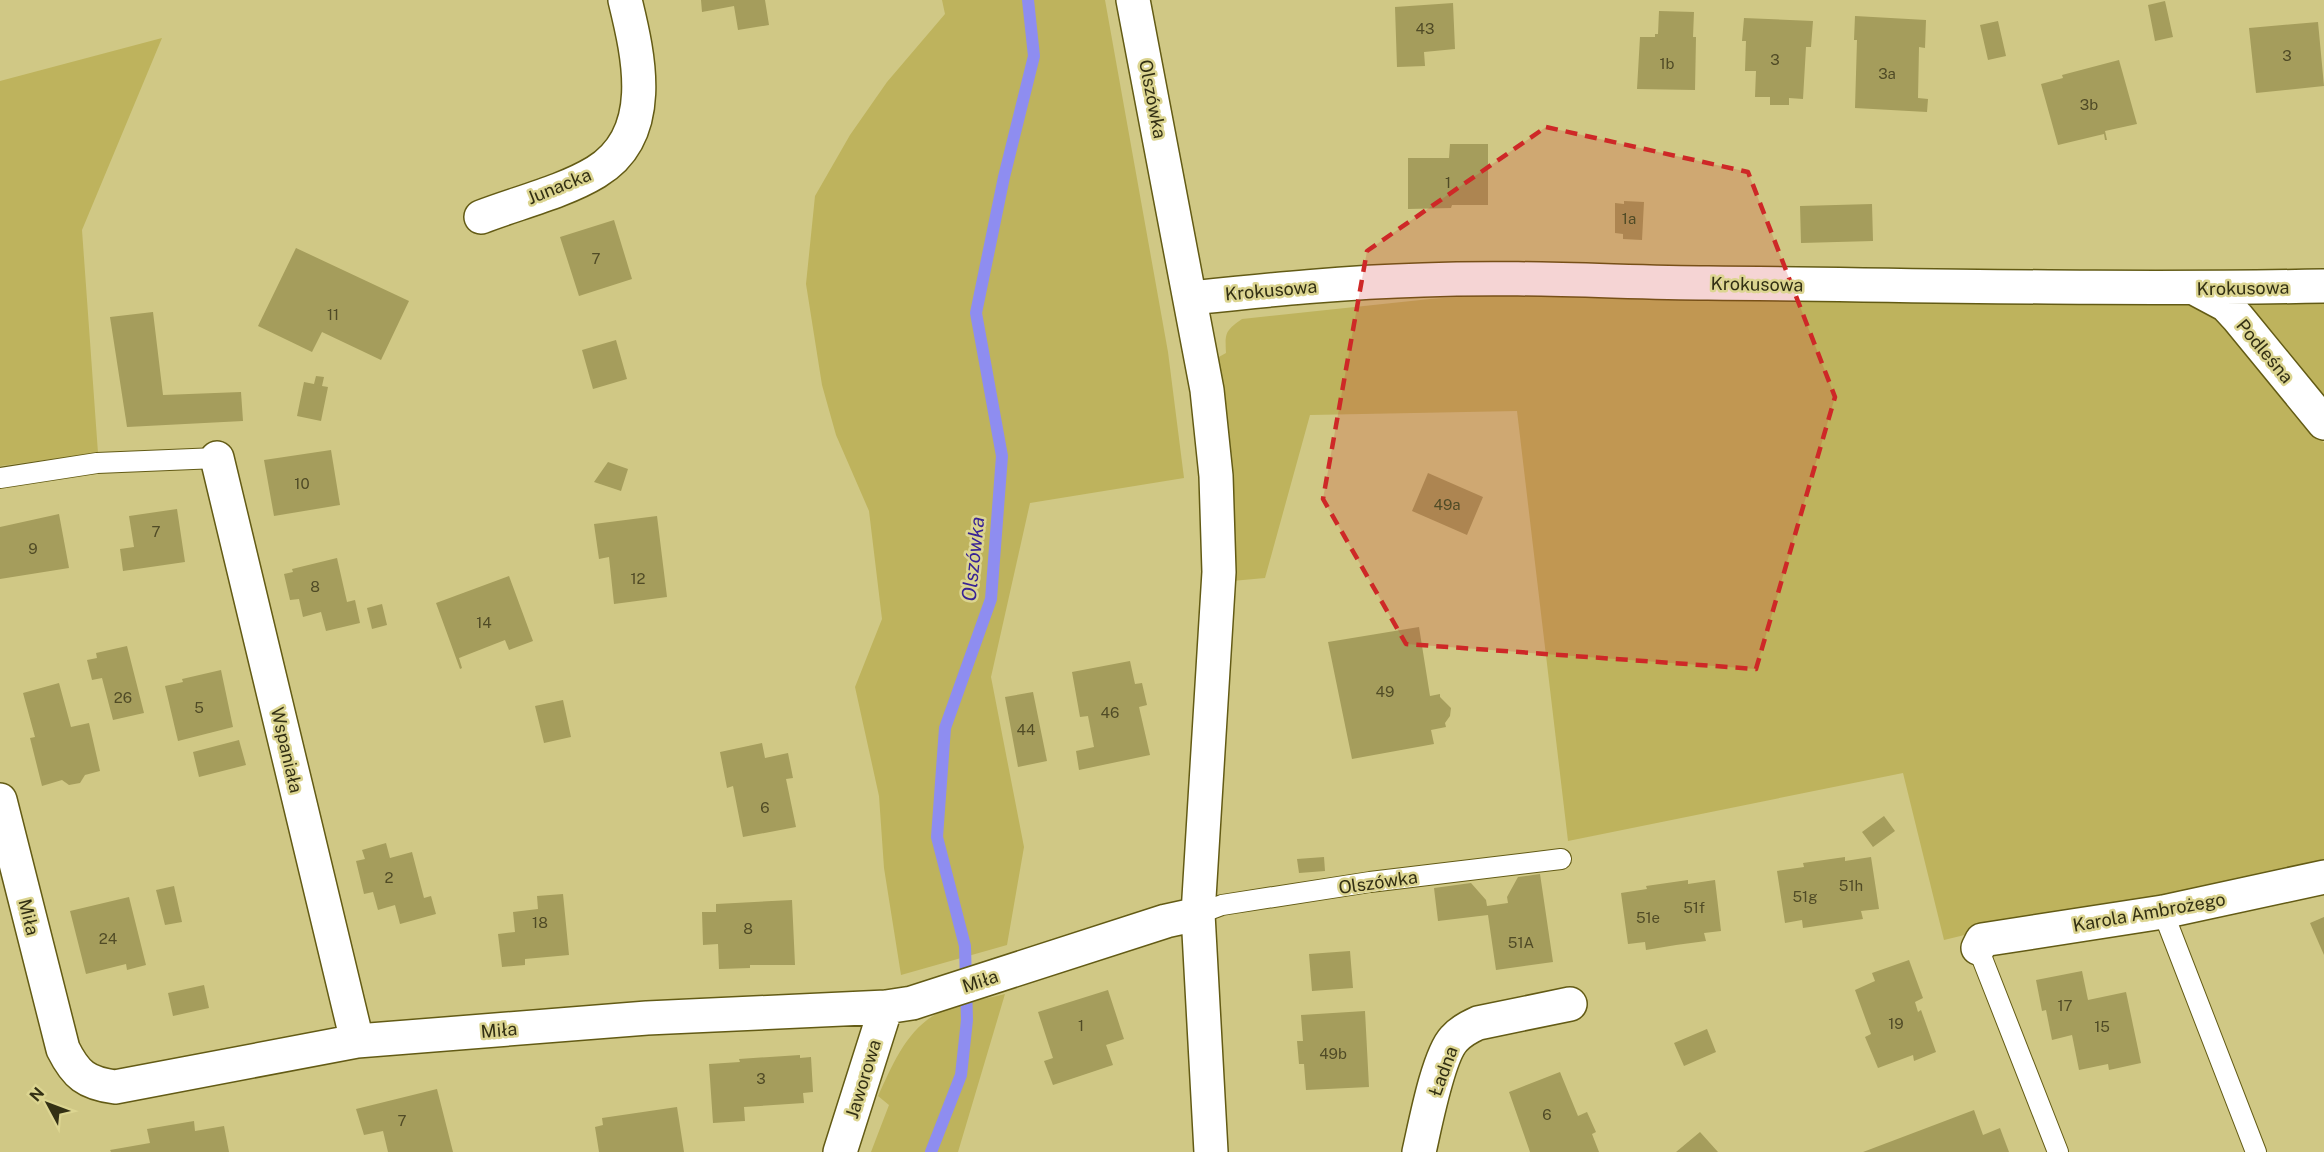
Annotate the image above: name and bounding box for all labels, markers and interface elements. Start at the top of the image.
house number: 43 [1416,20,1434,37]
house number: 3 [2282,47,2292,64]
house number: 3 [1770,51,1780,68]
house number: 1b [1659,55,1675,72]
street label: Olszówka [1135,58,1171,140]
house number: 3a [1878,65,1896,82]
house number: 3b [2080,96,2098,113]
street label: Junacka [524,164,594,208]
house number: 1 [1445,174,1451,191]
house number: 1a [1622,210,1636,227]
house number: 7 [591,250,601,267]
street label: Krokusowa [1711,273,1803,295]
street label: Krokusowa [1224,276,1318,304]
street label: Krokusowa [2197,277,2289,299]
house number: 11 [327,306,339,323]
street label: Podleśna [2232,315,2298,387]
house number: 10 [294,475,310,492]
house number: 49a [1433,496,1461,513]
water label: Olszówka [957,515,989,603]
house number: 7 [151,523,161,540]
house number: 9 [28,540,38,557]
house number: 12 [630,570,646,587]
house number: 8 [310,578,320,595]
house number: 14 [476,614,492,631]
house number: 49 [1376,683,1394,700]
house number: 26 [114,689,132,706]
house number: 5 [194,699,204,716]
house number: 46 [1101,704,1119,721]
street label: Wspaniała [267,705,307,795]
house number: 44 [1017,721,1035,738]
house number: 6 [760,799,770,816]
street label: Olszówka [1337,866,1419,898]
house number: 2 [385,869,394,886]
house number: 51h [1839,877,1863,894]
house number: 51g [1792,888,1818,905]
street label: Karola Ambrożego [2071,888,2227,936]
street label: Miła [14,897,44,937]
house number: 51f [1683,899,1705,916]
house number: 51e [1636,909,1660,926]
house number: 18 [532,914,548,931]
house number: 8 [743,920,753,937]
house number: 24 [99,930,117,947]
house number: 51A [1508,934,1535,951]
street label: Miła [959,965,1001,997]
house number: 17 [2057,997,2073,1014]
house number: 19 [1888,1015,1904,1032]
house number: 1 [1078,1017,1084,1034]
street label: Miła [480,1018,518,1042]
house number: 15 [2094,1018,2110,1035]
street label: Jaworowa [841,1037,885,1121]
street label: Ładna [1424,1043,1462,1099]
house number: 49b [1319,1045,1347,1062]
house number: 3 [756,1070,766,1087]
north arrow [18,1074,78,1134]
text: N [26,1084,48,1105]
house number: 6 [1542,1106,1552,1123]
house number: 7 [397,1112,407,1129]

